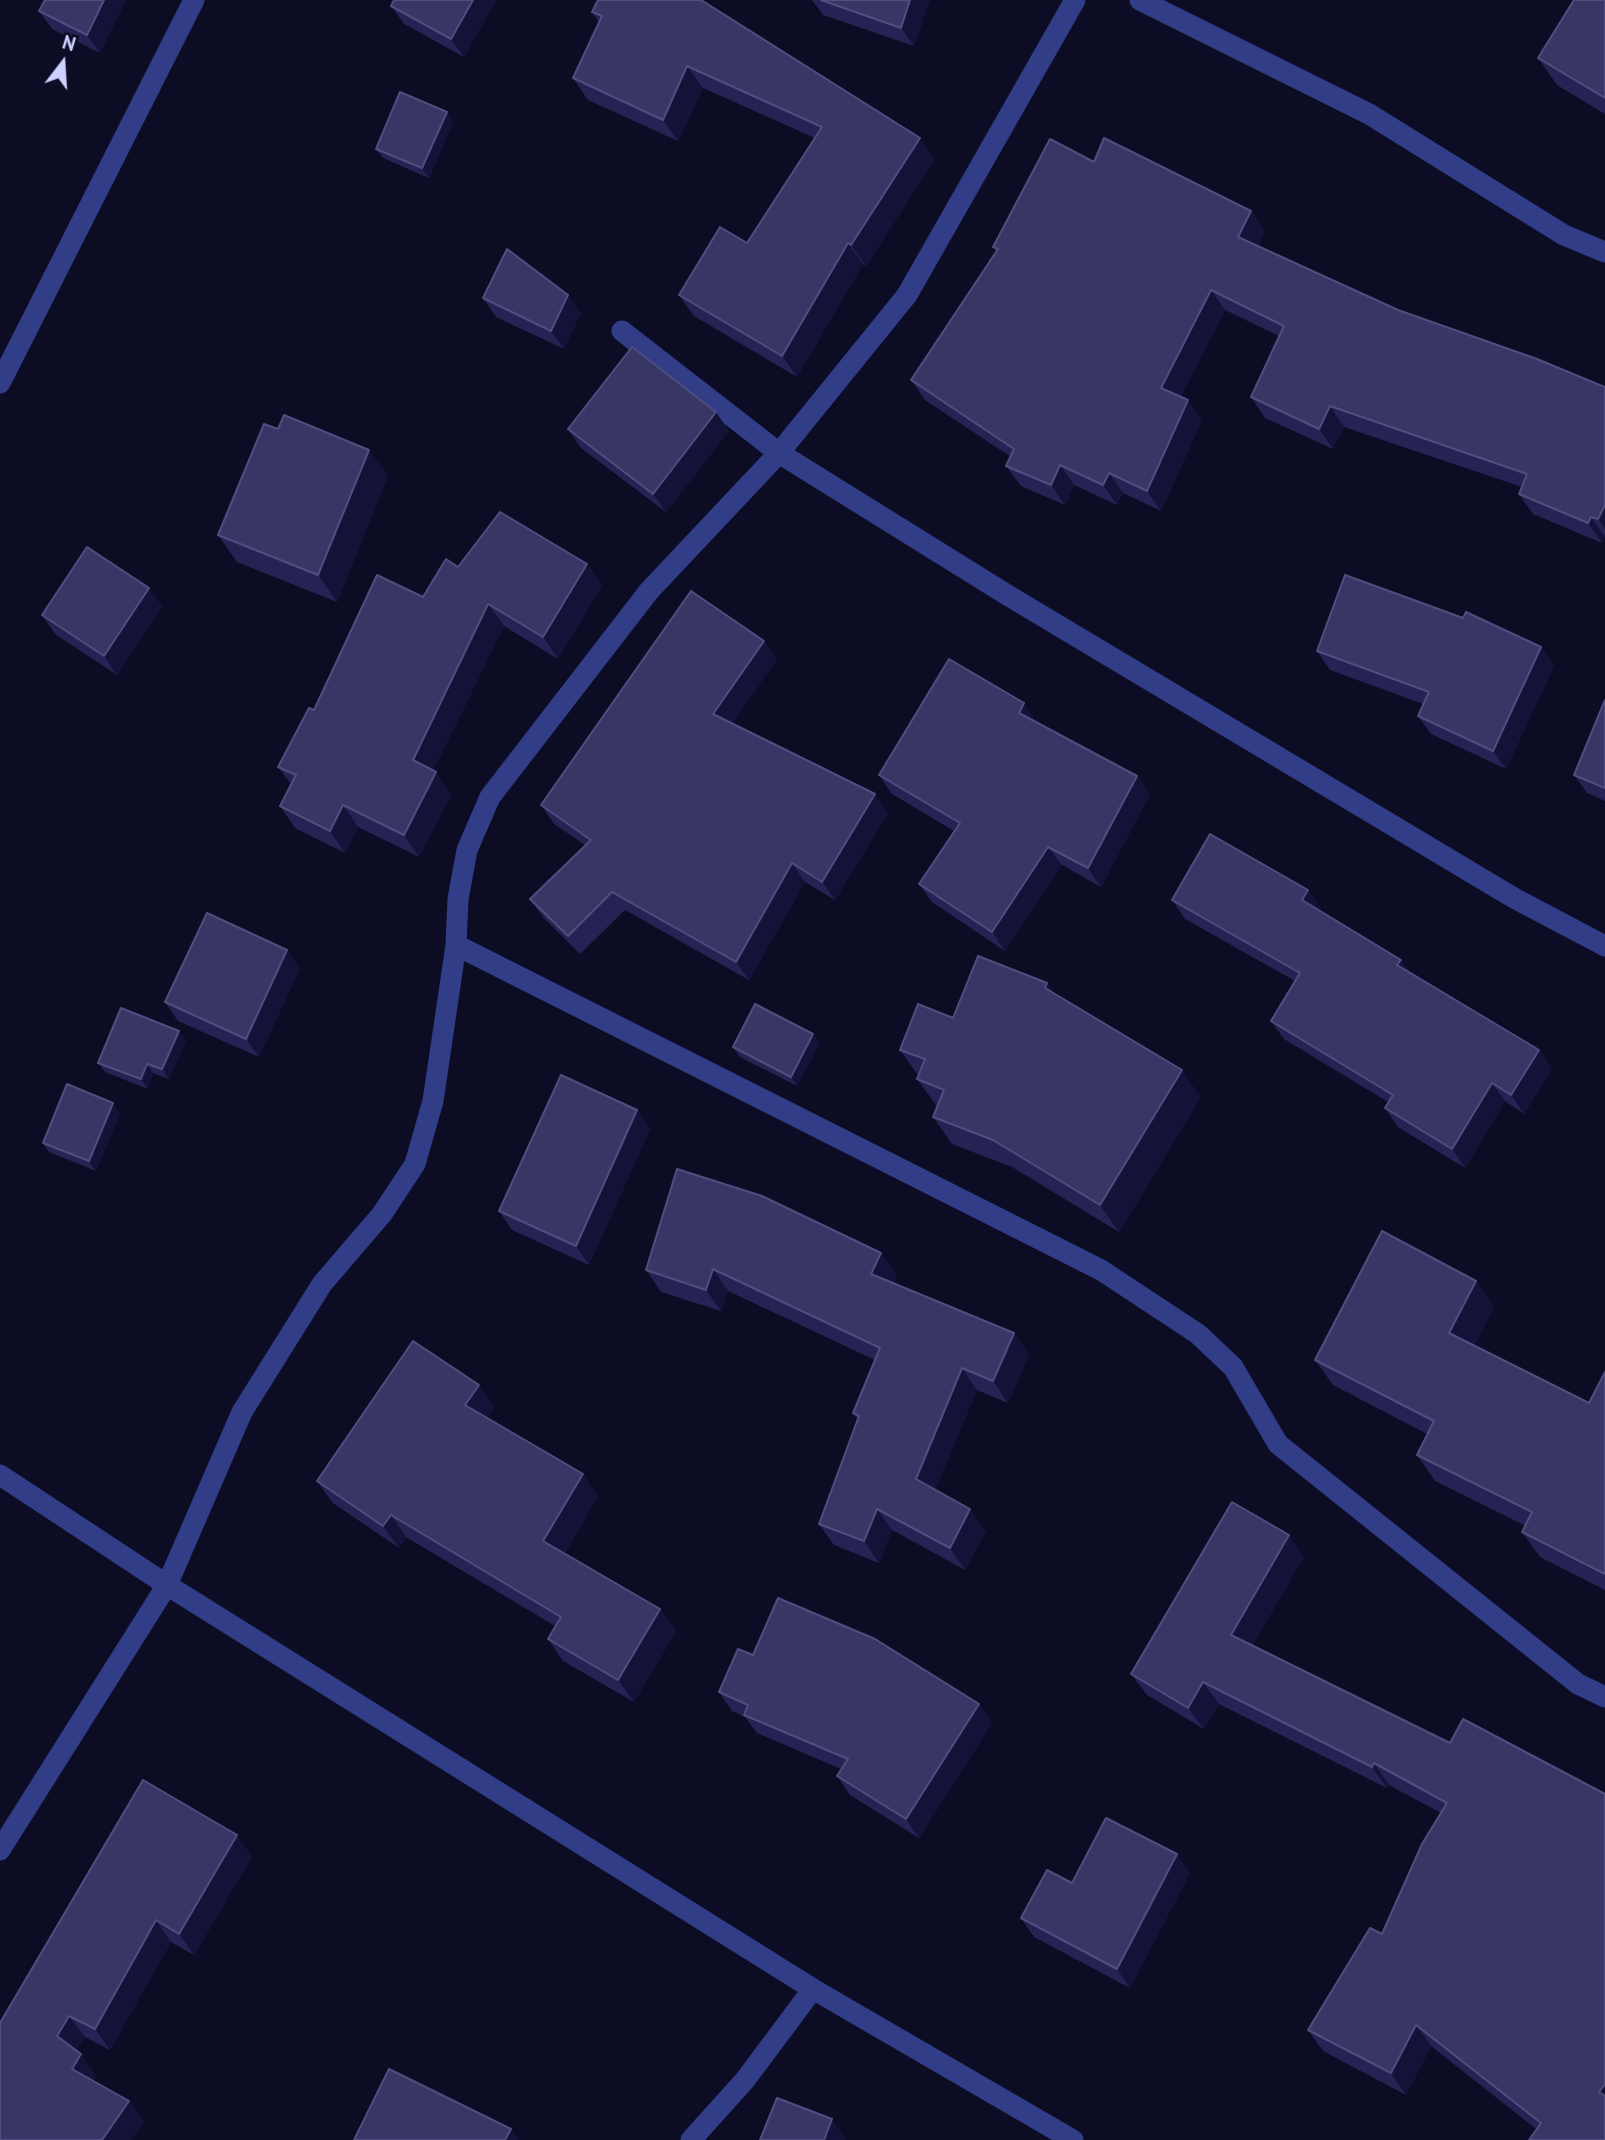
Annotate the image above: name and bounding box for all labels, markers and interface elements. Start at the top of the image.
north arrow [28,28,98,98]
text: N [60,30,79,56]

